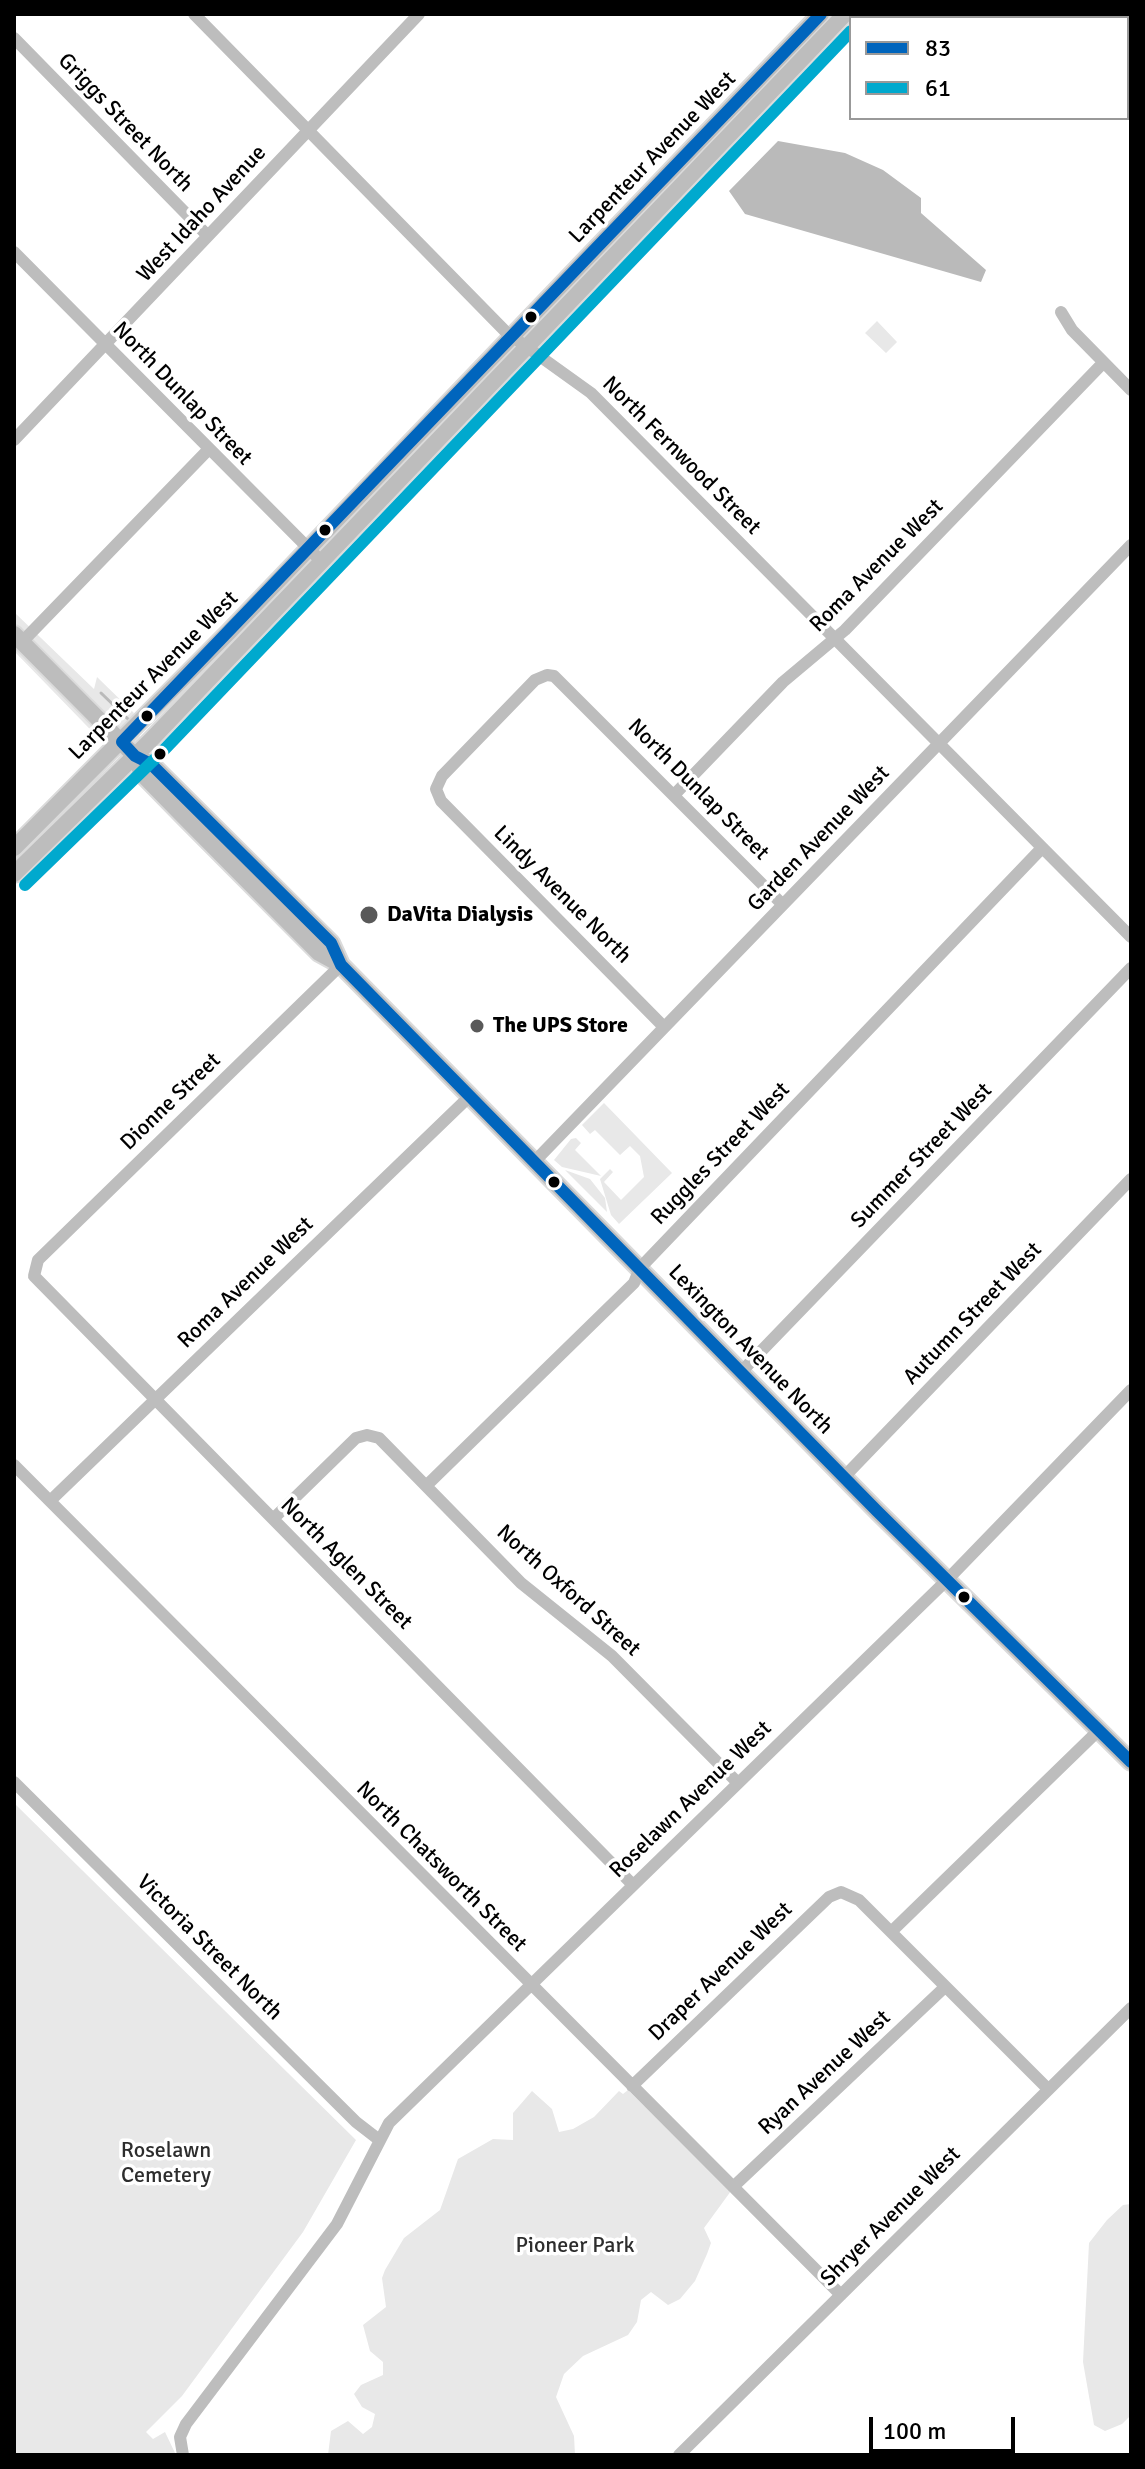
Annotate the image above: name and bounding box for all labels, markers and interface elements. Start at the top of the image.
legend [849,16,1129,120]
text: 83 [925,33,951,63]
street label: Griggs Street North [52,48,198,198]
street label: Larpenteur Avenue West [564,67,742,249]
text: 61 [925,73,951,103]
street label: West Idaho Avenue [132,140,272,288]
unlabelled marker [523,309,539,325]
street label: North Dunlap Street [107,317,257,471]
street label: North Fernwood Street [596,371,766,541]
street label: Roma Avenue West [805,494,949,638]
unlabelled marker [317,522,333,538]
street label: Larpenteur Avenue West [64,586,244,766]
unlabelled marker [139,708,155,724]
street label: North Dunlap Street [622,714,774,866]
unlabelled marker [152,746,168,762]
street label: Garden Avenue West [743,761,895,917]
street label: Lindy Avenue North [488,821,636,969]
place label: DaVita Dialysis [387,902,533,928]
marker: DaVita Dialysis [358,904,380,926]
place label: The UPS Store [493,1013,628,1039]
marker: The UPS Store [468,1017,486,1035]
street label: Dionne Street [115,1048,227,1156]
street label: Ruggles Street West [646,1077,796,1231]
street label: Summer Street West [846,1078,998,1234]
unlabelled marker [546,1174,562,1190]
street label: Roma Avenue West [173,1212,319,1354]
street label: Autumn Street West [898,1237,1048,1391]
street label: Lexington Avenue North [662,1260,838,1440]
street label: North Aglen Street [275,1493,417,1635]
street label: North Oxford Street [491,1520,645,1662]
unlabelled marker [956,1589,972,1605]
street label: Roselawn Avenue West [605,1716,777,1884]
street label: North Chatsworth Street [350,1776,532,1958]
street label: Victoria Street North [131,1870,287,2026]
street label: Draper Avenue West [644,1897,798,2047]
street label: Ryan Avenue West [753,2005,897,2141]
park label: Roselawn Cemetery [121,2138,211,2190]
street label: Shryer Avenue West [816,2142,966,2292]
park label: Pioneer Park [515,2233,635,2259]
scale bar [873,2401,1019,2451]
text: 100 m [883,2416,946,2446]

